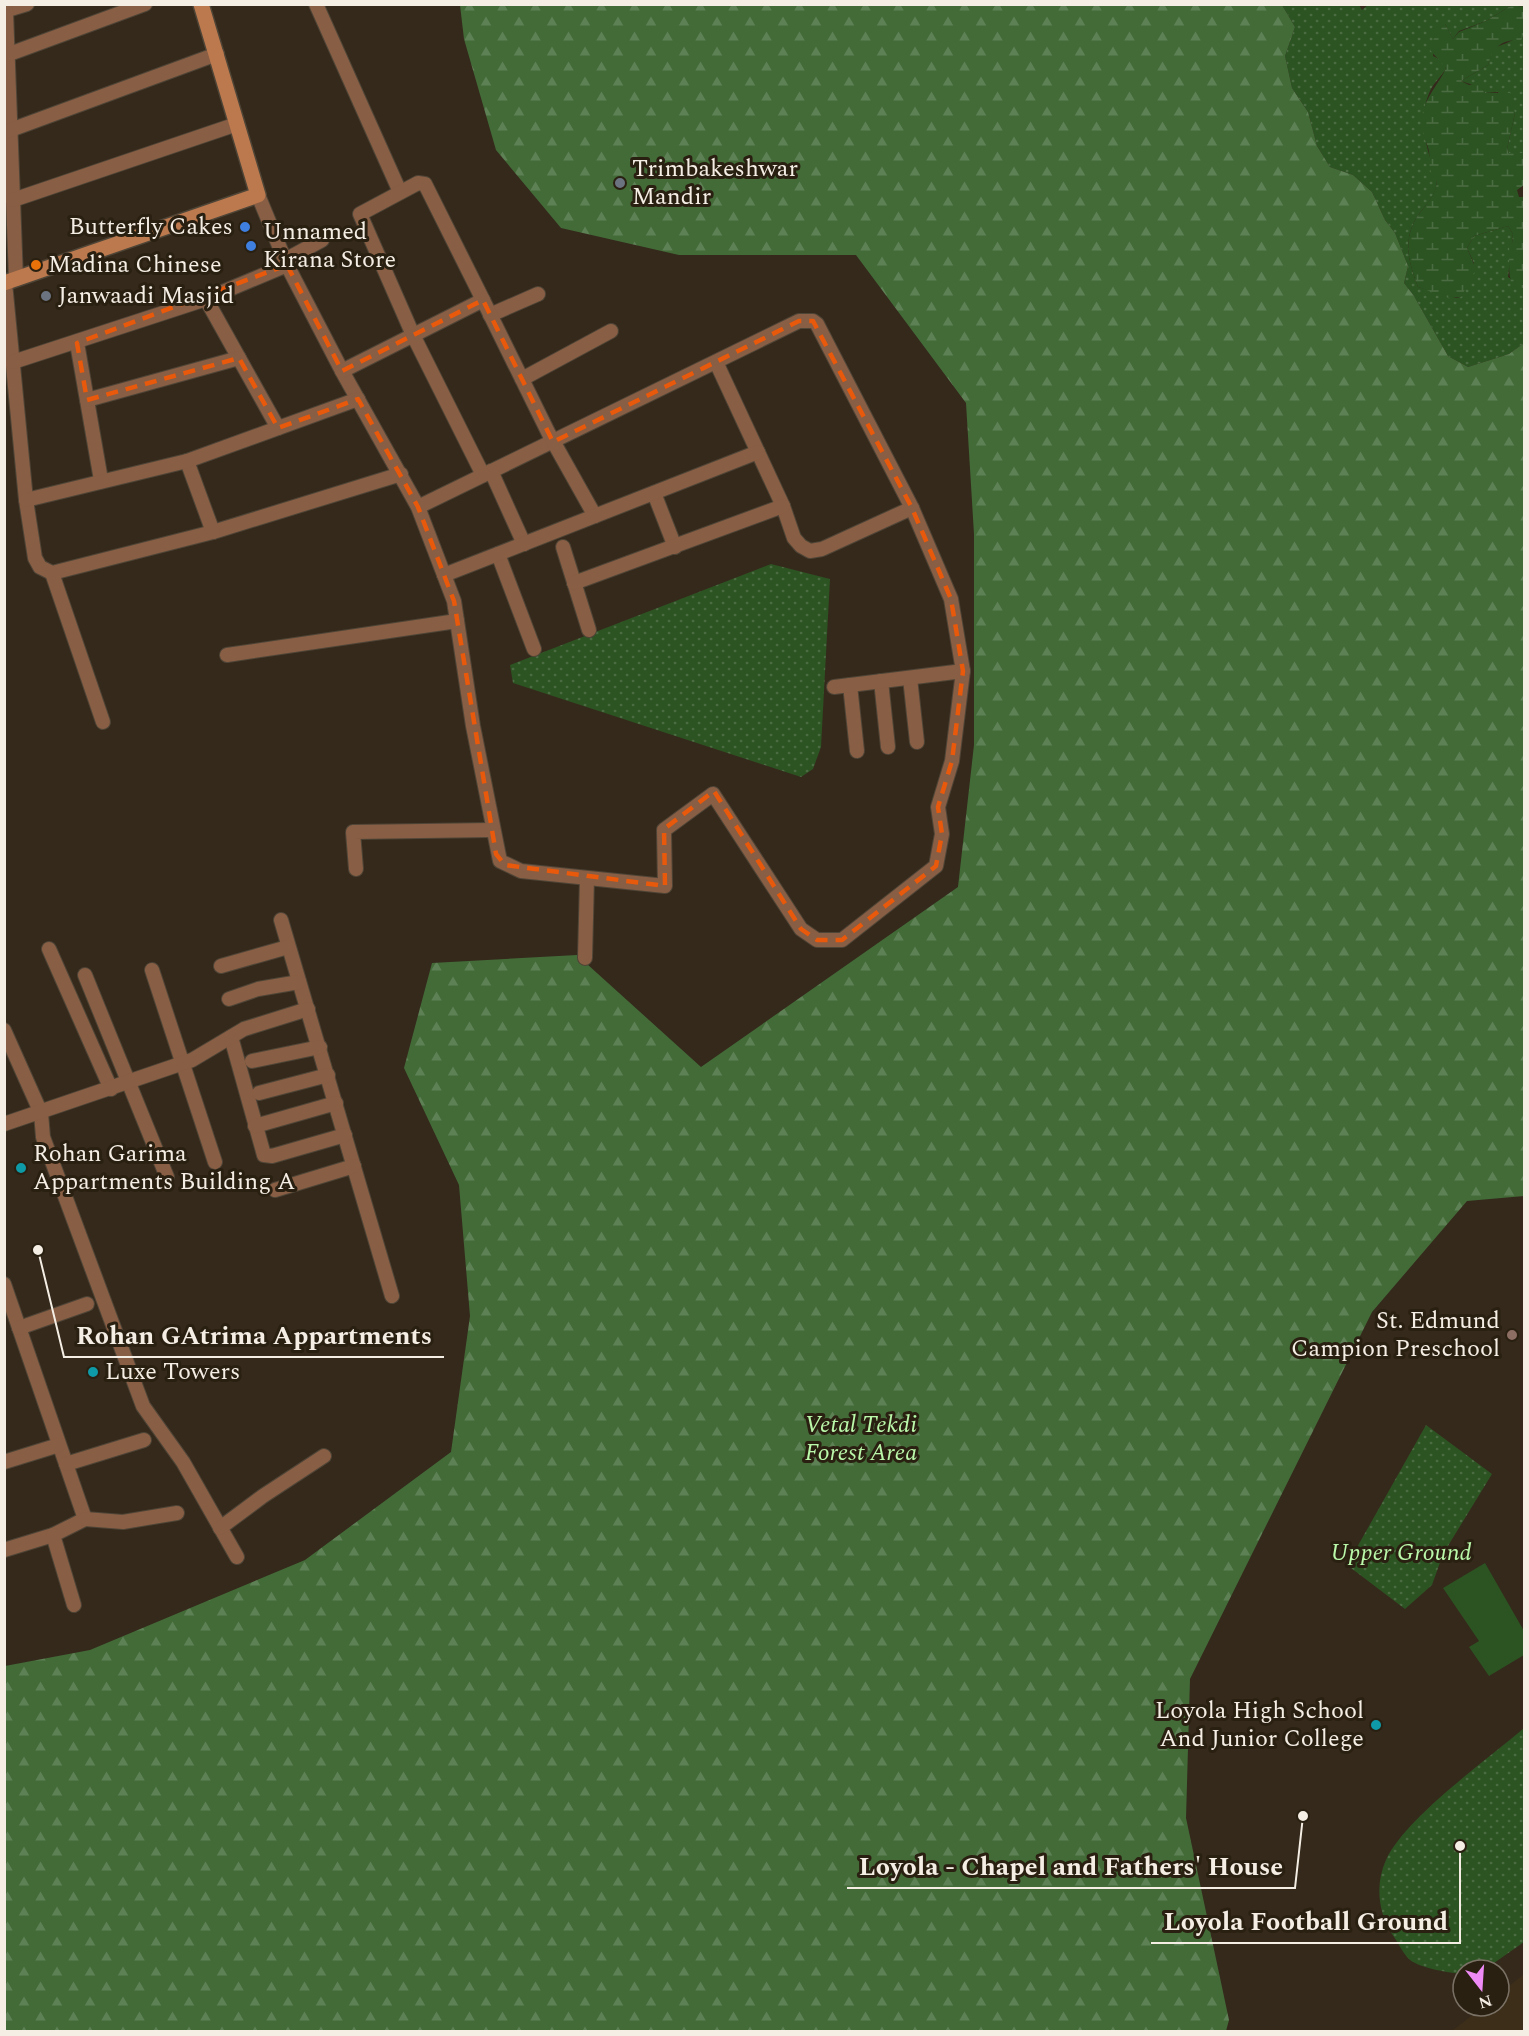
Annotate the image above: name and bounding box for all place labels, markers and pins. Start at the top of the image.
place label: Trimbakeshwar Mandir [632,151,798,215]
marker: Trimbakeshwar Mandir [613,176,627,190]
place label: Butterfly Cakes [69,209,233,245]
place label: Unnamed Kirana Store [263,214,396,278]
marker: Butterfly Cakes [238,220,252,234]
marker: Unnamed Kirana Store [244,239,258,253]
place label: Madina Chinese [48,247,222,283]
marker: Madina Chinese [29,258,43,272]
place label: Janwaadi Masjid [58,278,234,314]
marker: Janwaadi Masjid [39,289,53,303]
place label: Rohan Garima Appartments Building A [33,1136,295,1200]
marker: Rohan Garima Appartments Building A [14,1161,28,1175]
place label: St. Edmund Campion Preschool [1291,1303,1500,1367]
callout: Rohan GAtrima Appartments [64,1313,444,1357]
marker: St. Edmund Campion Preschool [1505,1328,1519,1342]
place label: Luxe Towers [105,1354,240,1390]
marker: Luxe Towers [86,1365,100,1379]
place label: Loyola High School And Junior College [1155,1693,1364,1757]
marker: Loyola High School And Junior College [1369,1718,1383,1732]
callout: Loyola - Chapel and Fathers' House [847,1844,1295,1888]
callout: Loyola Football Ground [1151,1899,1460,1943]

